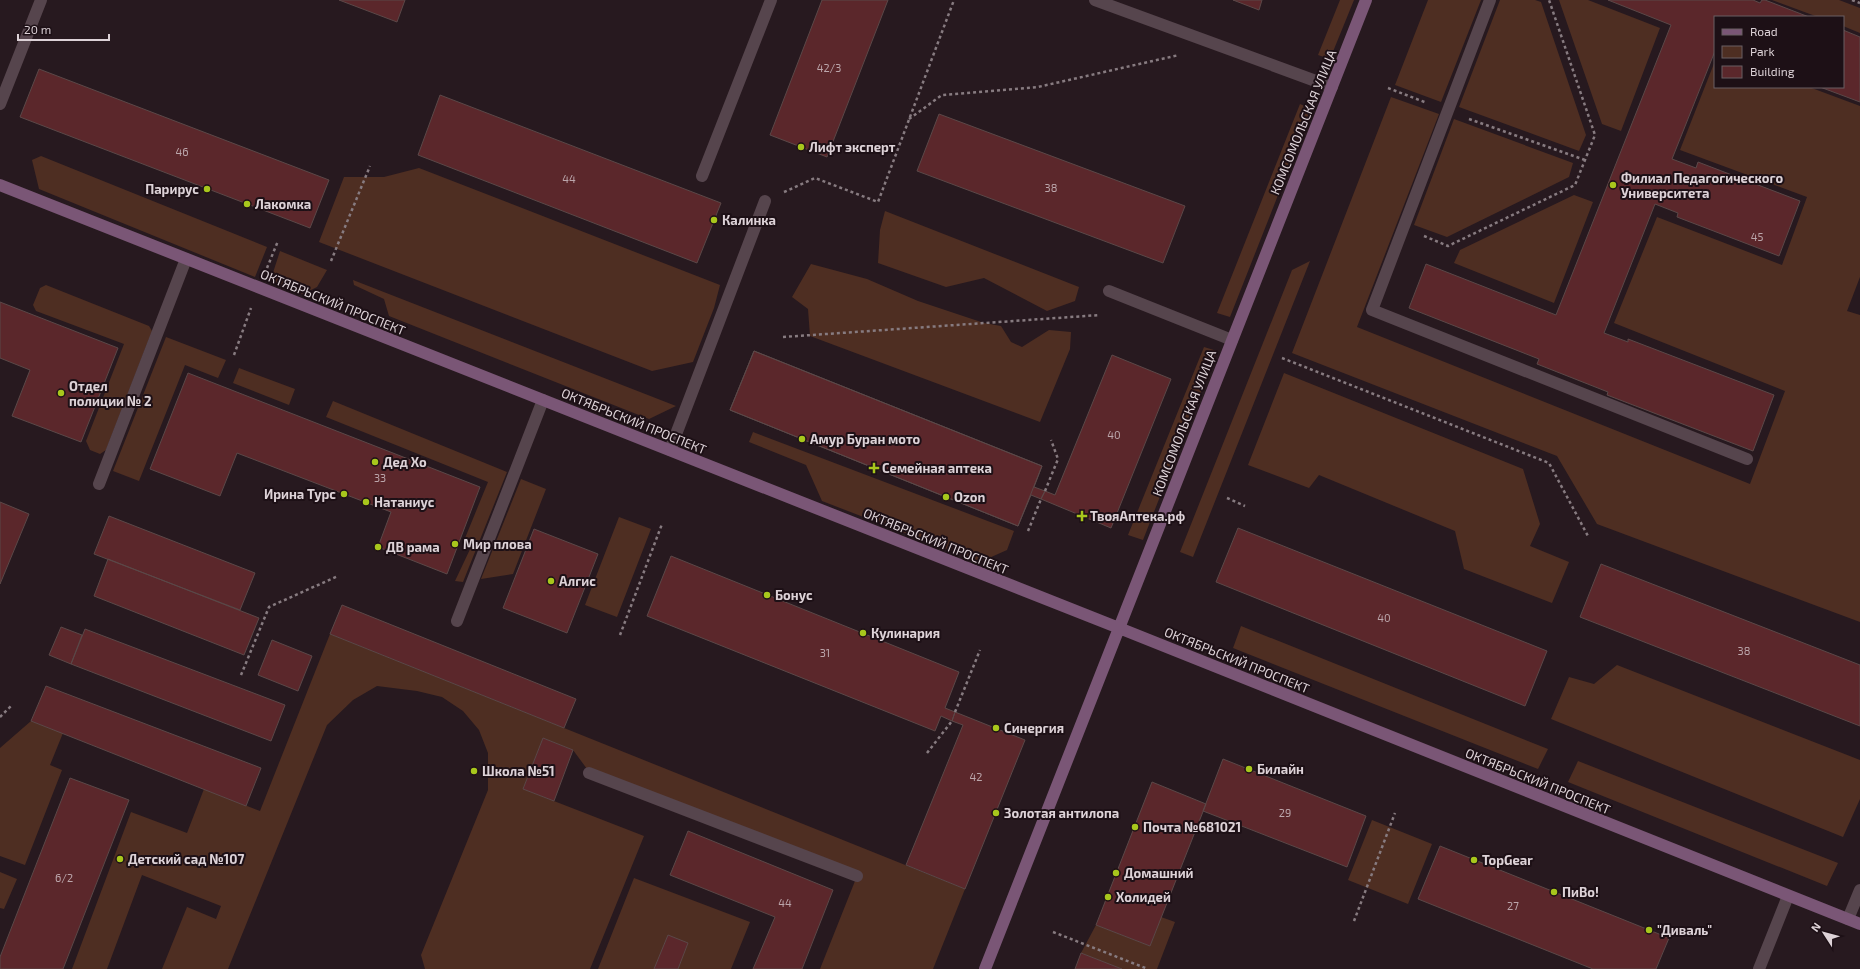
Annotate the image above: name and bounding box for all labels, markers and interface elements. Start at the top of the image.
scale bar [18,16,109,42]
legend [1714,16,1844,88]
text: 20 m [24,22,51,36]
text: Road [1750,24,1778,38]
text: Park [1750,44,1775,58]
street label: КОМСОМОЛЬСКАЯ УЛИЦА [1266,47,1340,197]
house number: 42/3 [817,61,841,74]
text: Building [1750,64,1795,78]
place label: Лифт эксперт [809,139,896,155]
marker: Лифт эксперт [796,142,806,152]
house number: 46 [175,145,189,158]
place label: Филиал Педагогического Университета [1621,170,1784,201]
house number: 44 [562,172,576,185]
marker: Филиал Педагогического Университета [1608,180,1618,190]
place label: Парирус [145,181,199,197]
house number: 38 [1045,181,1057,194]
marker: Парирус [202,184,212,194]
place label: Лакомка [255,196,311,212]
marker: Лакомка [242,199,252,209]
place label: Калинка [722,212,776,228]
marker: Калинка [709,215,719,225]
house number: 45 [1751,230,1763,243]
street label: ОКТЯБРЬСКИЙ ПРОСПЕКТ [258,266,408,339]
street label: КОМСОМОЛЬСКАЯ УЛИЦА [1149,348,1219,498]
place label: Отдел полиции № 2 [69,378,152,409]
street label: ОКТЯБРЬСКИЙ ПРОСПЕКТ [559,385,709,458]
marker: Отдел полиции № 2 [56,388,66,398]
house number: 40 [1107,428,1121,441]
place label: Амур Буран мото [810,431,921,447]
marker: Амур Буран мото [797,434,807,444]
place label: Дед Хо [383,454,427,470]
marker: Дед Хо [370,457,380,467]
place label: Семейная аптека [882,460,992,476]
marker: Семейная аптека [869,463,879,473]
house number: 33 [374,471,386,484]
place label: Ирина Турс [264,486,336,502]
marker: Ирина Турс [339,489,349,499]
place label: Ozon [954,489,985,505]
marker: Ozon [941,492,951,502]
place label: Натаниус [374,494,435,510]
marker: Натаниус [361,497,371,507]
street label: ОКТЯБРЬСКИЙ ПРОСПЕКТ [861,505,1011,578]
place label: ТвояАптека.рф [1090,508,1185,524]
marker: ТвояАптека.рф [1077,511,1087,521]
place label: Мир плова [463,536,532,552]
place label: ДВ рама [386,539,440,555]
marker: Мир плова [450,539,460,549]
marker: ДВ рама [373,542,383,552]
place label: Алгис [559,573,596,589]
marker: Алгис [546,576,556,586]
place label: Бонус [775,587,813,603]
marker: Бонус [762,590,772,600]
house number: 40 [1377,611,1391,624]
street label: ОКТЯБРЬСКИЙ ПРОСПЕКТ [1162,624,1312,697]
place label: Кулинария [871,625,940,641]
marker: Кулинария [858,628,868,638]
house number: 38 [1738,644,1750,657]
house number: 31 [820,646,830,659]
place label: Синергия [1004,720,1064,736]
marker: Синергия [991,723,1001,733]
street label: ОКТЯБРЬСКИЙ ПРОСПЕКТ [1463,745,1613,818]
place label: Билайн [1257,761,1304,777]
place label: Школа №51 [482,763,555,779]
marker: Билайн [1244,764,1254,774]
marker: Школа №51 [469,766,479,776]
house number: 42 [970,770,982,783]
place label: Золотая антилопа [1004,805,1119,821]
house number: 29 [1279,806,1291,819]
marker: Золотая антилопа [991,808,1001,818]
place label: Почта №681021 [1143,819,1241,835]
marker: Почта №681021 [1130,822,1140,832]
place label: Детский сад №107 [128,851,244,867]
place label: TopGear [1482,852,1533,868]
marker: Детский сад №107 [115,854,125,864]
marker: TopGear [1469,855,1479,865]
place label: Домашний [1124,865,1194,881]
marker: Домашний [1111,868,1121,878]
house number: 6/2 [55,871,73,884]
place label: ПиВо! [1562,884,1599,900]
marker: ПиВо! [1549,887,1559,897]
place label: Холидей [1116,889,1171,905]
marker: Холидей [1103,892,1113,902]
house number: 44 [778,896,792,909]
house number: 27 [1507,899,1519,912]
north arrow [1804,913,1844,953]
text: N [1808,920,1823,934]
place label: "Диваль" [1657,922,1712,938]
marker: "Диваль" [1644,925,1654,935]

